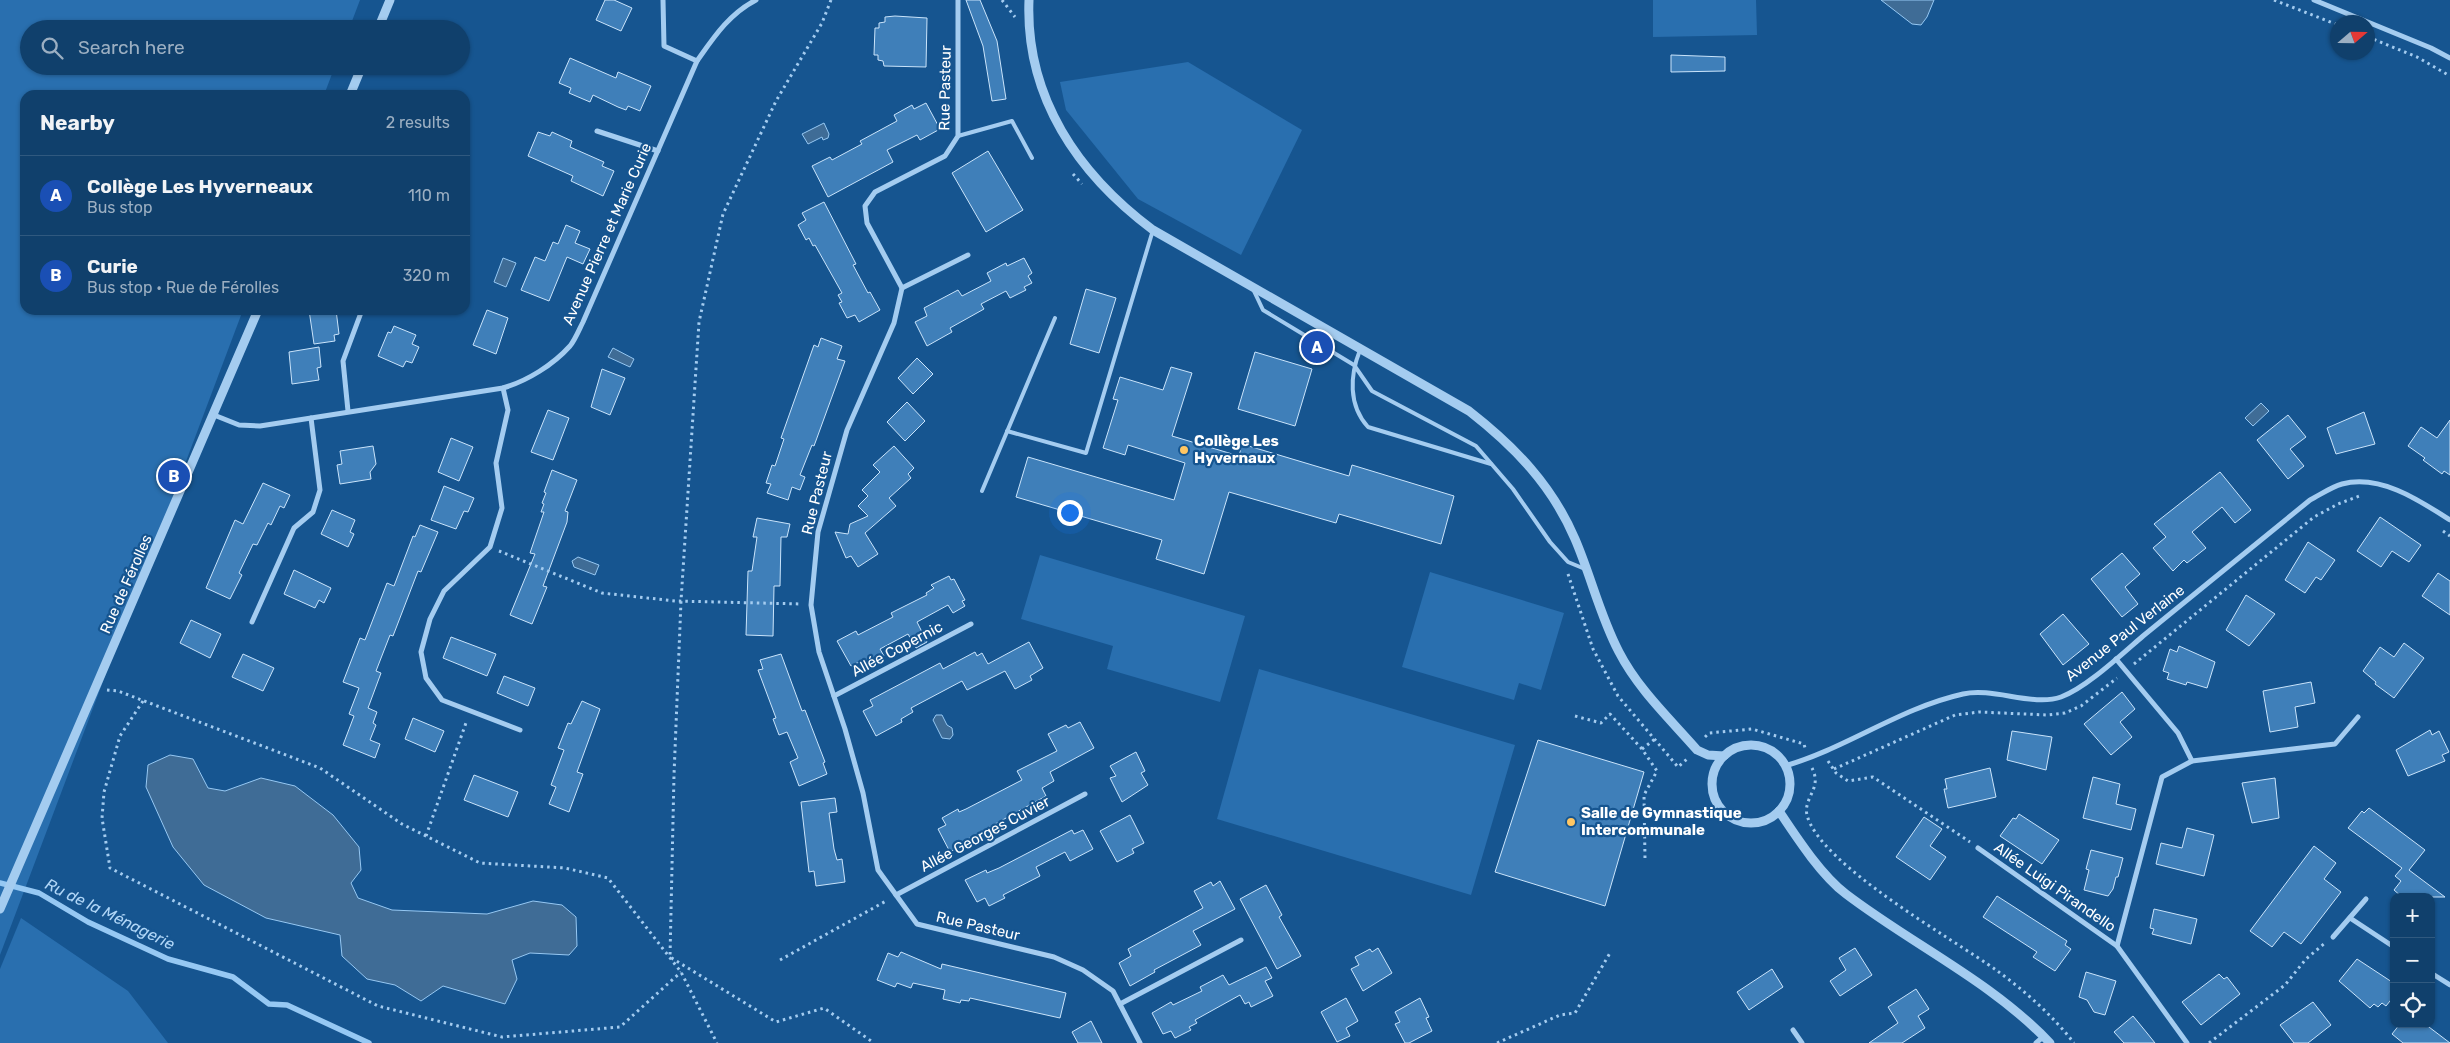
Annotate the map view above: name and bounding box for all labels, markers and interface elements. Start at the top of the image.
north arrow [2330,15,2375,60]
search box [20,20,470,75]
icon: search [38,34,66,62]
text: Search here [78,36,185,59]
street label: Rue Pasteur [935,45,955,131]
text: Nearby [40,110,115,135]
text: 2 results [386,113,450,132]
street label: Avenue Pierre et Marie Curie [559,140,655,328]
text: Collège Les Hyverneaux [87,175,313,198]
text: A [50,186,62,205]
text: 110 m [408,186,450,205]
text: Bus stop [87,198,153,217]
text: Curie [87,255,138,278]
text: B [50,266,62,285]
text: 320 m [403,266,450,285]
text: Bus stop · Rue de Férolles [87,278,279,297]
pin: A [1301,328,1333,366]
place label: Collège Les Hyvernaux [1194,432,1279,467]
marker: Collège Les Hyvernaux [1178,444,1190,456]
street label: Rue Pasteur [798,449,836,537]
pin: B [158,457,190,495]
your location [1057,500,1083,526]
street label: Rue de Férolles [96,531,156,636]
street label: Avenue Paul Verlaine [2062,581,2188,685]
street label: Allée Copernic [848,617,946,681]
street label: Allée Georges Cuvier [917,792,1053,876]
place label: Salle de Gymnastique Intercommunale [1581,804,1742,839]
marker: Salle de Gymnastique Intercommunale [1565,816,1577,828]
street label: Allée Luigi Pirandello [1991,838,2119,936]
water label: Ru de la Ménagerie [42,874,178,954]
map controls [2390,893,2435,1028]
button: + [2390,893,2435,938]
street label: Rue Pasteur [934,908,1022,944]
button: − [2390,938,2435,983]
button: locate [2390,983,2435,1028]

